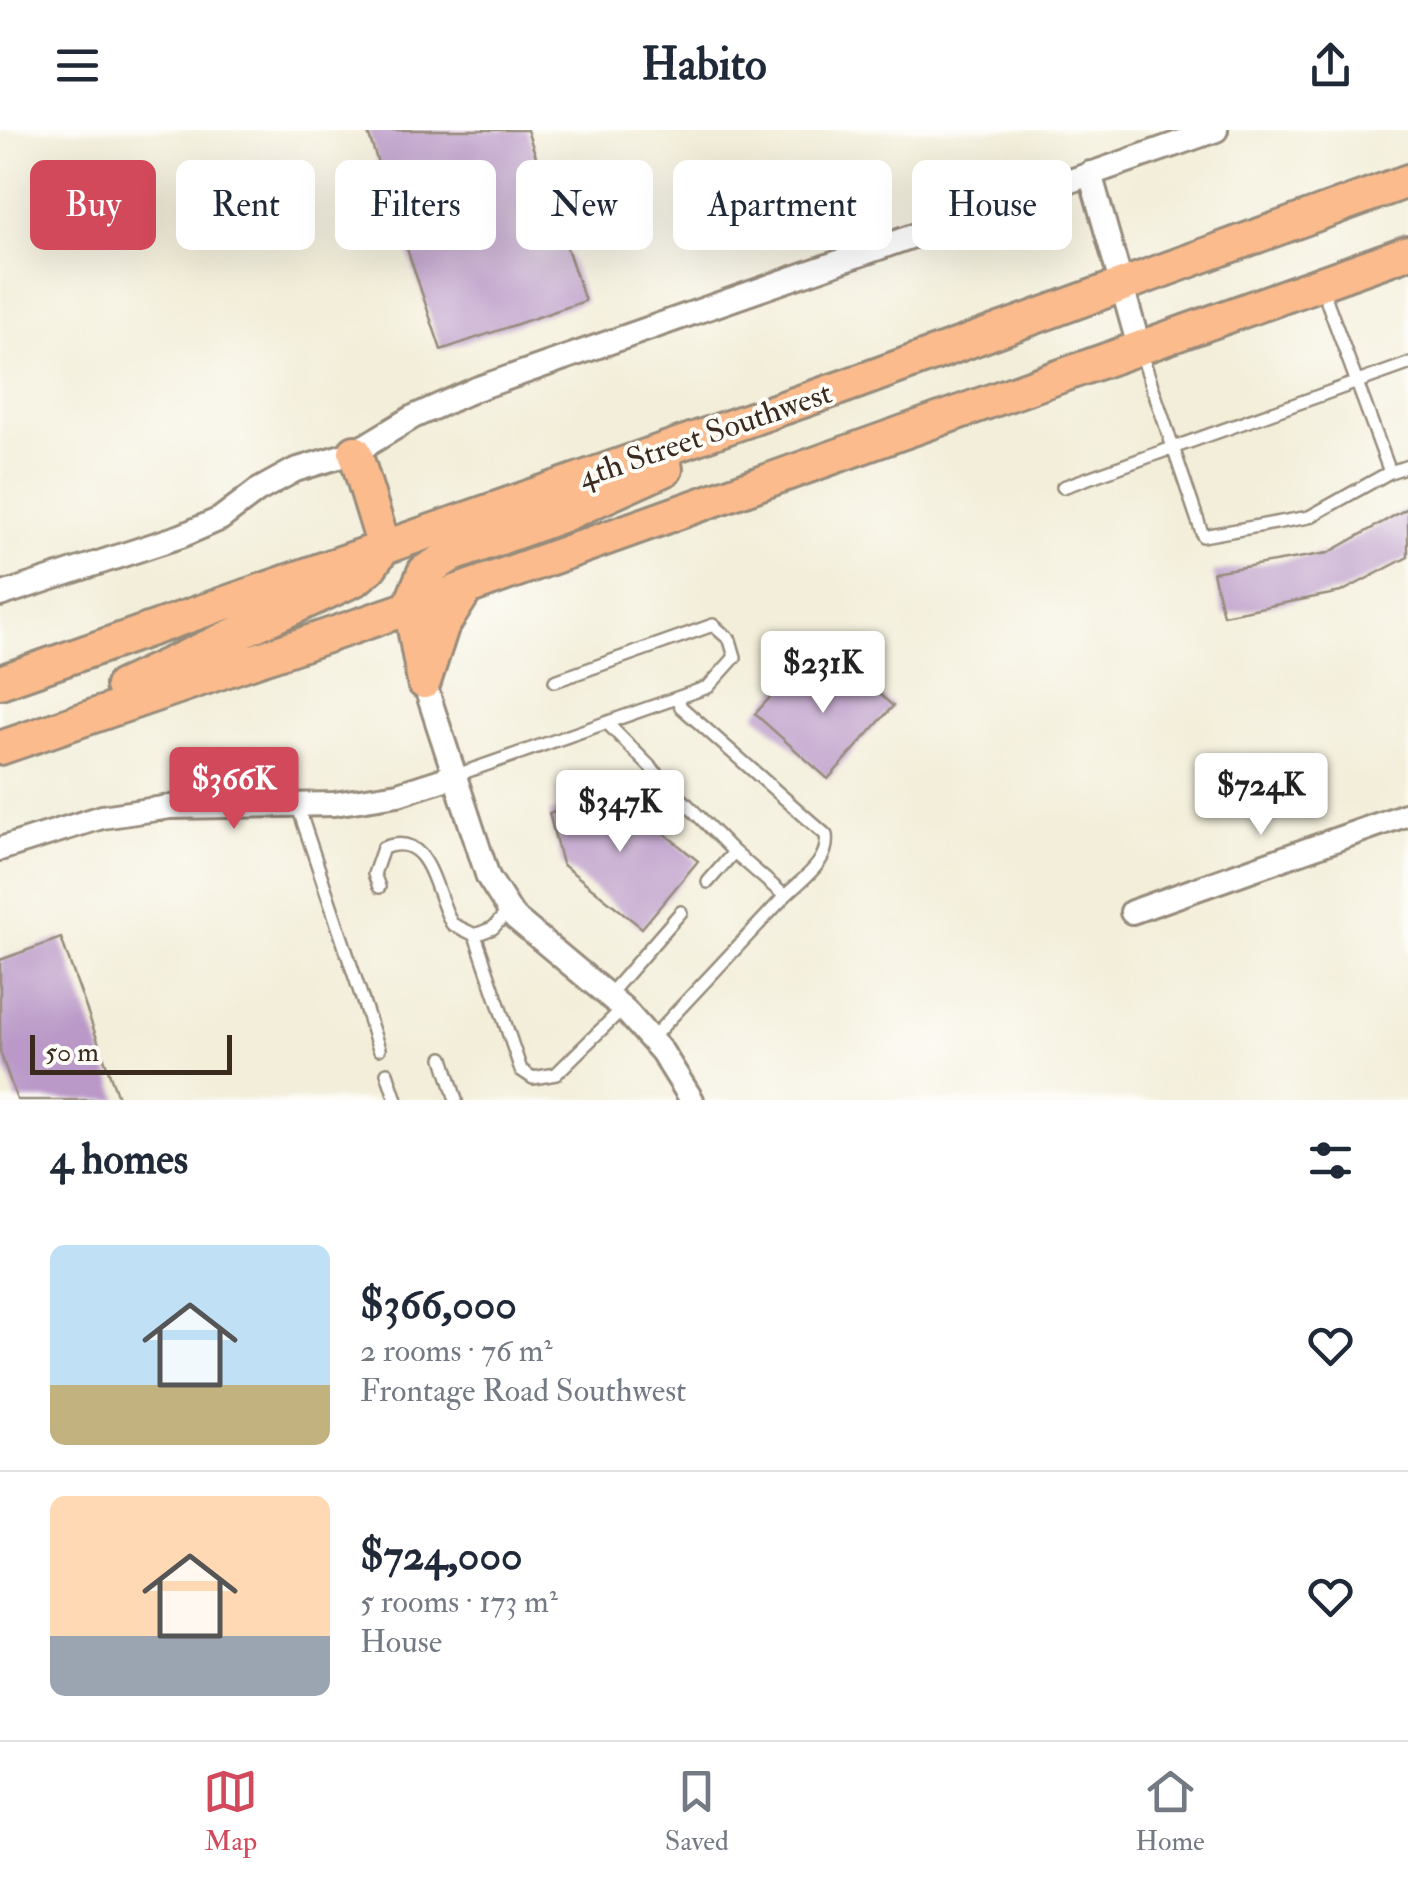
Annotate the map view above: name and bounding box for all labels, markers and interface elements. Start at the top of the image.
text: Habito [641,37,767,93]
icon: menu [50,38,105,93]
icon: share [1303,38,1358,93]
chip: Buy [30,160,156,250]
chip: Rent [176,160,315,250]
chip: Filters [335,160,496,250]
chip: New [516,160,653,250]
chip: Apartment [673,160,892,250]
chip: House [912,160,1072,250]
street label: 4th Street Southwest [573,373,837,497]
pin: $231K [753,631,893,716]
text: $231K [783,643,863,683]
pin: $366K [164,747,304,832]
pin: $724K [1191,753,1331,838]
text: $366K [191,759,277,799]
text: $724K [1217,765,1305,805]
pin: $347K [550,770,690,855]
text: $347K [578,782,662,822]
scale bar [30,1030,232,1074]
text: 50 m [45,1035,99,1070]
icon: filters [1303,1133,1358,1188]
text: 4 homes [50,1134,188,1186]
text: $366,000 [360,1279,517,1331]
icon: home [130,1285,250,1405]
icon: heart [1303,1318,1358,1373]
text: 2 rooms · 76 m² [360,1331,553,1371]
text: Frontage Road Southwest [360,1371,686,1411]
text: $724,000 [360,1530,522,1582]
icon: home [130,1536,250,1656]
icon: heart [1303,1569,1358,1624]
text: 5 rooms · 173 m² [360,1582,558,1622]
text: House [360,1622,442,1662]
tab: Map [203,1764,258,1859]
tab: Saved [665,1764,729,1859]
tab: Home [1135,1764,1205,1859]

